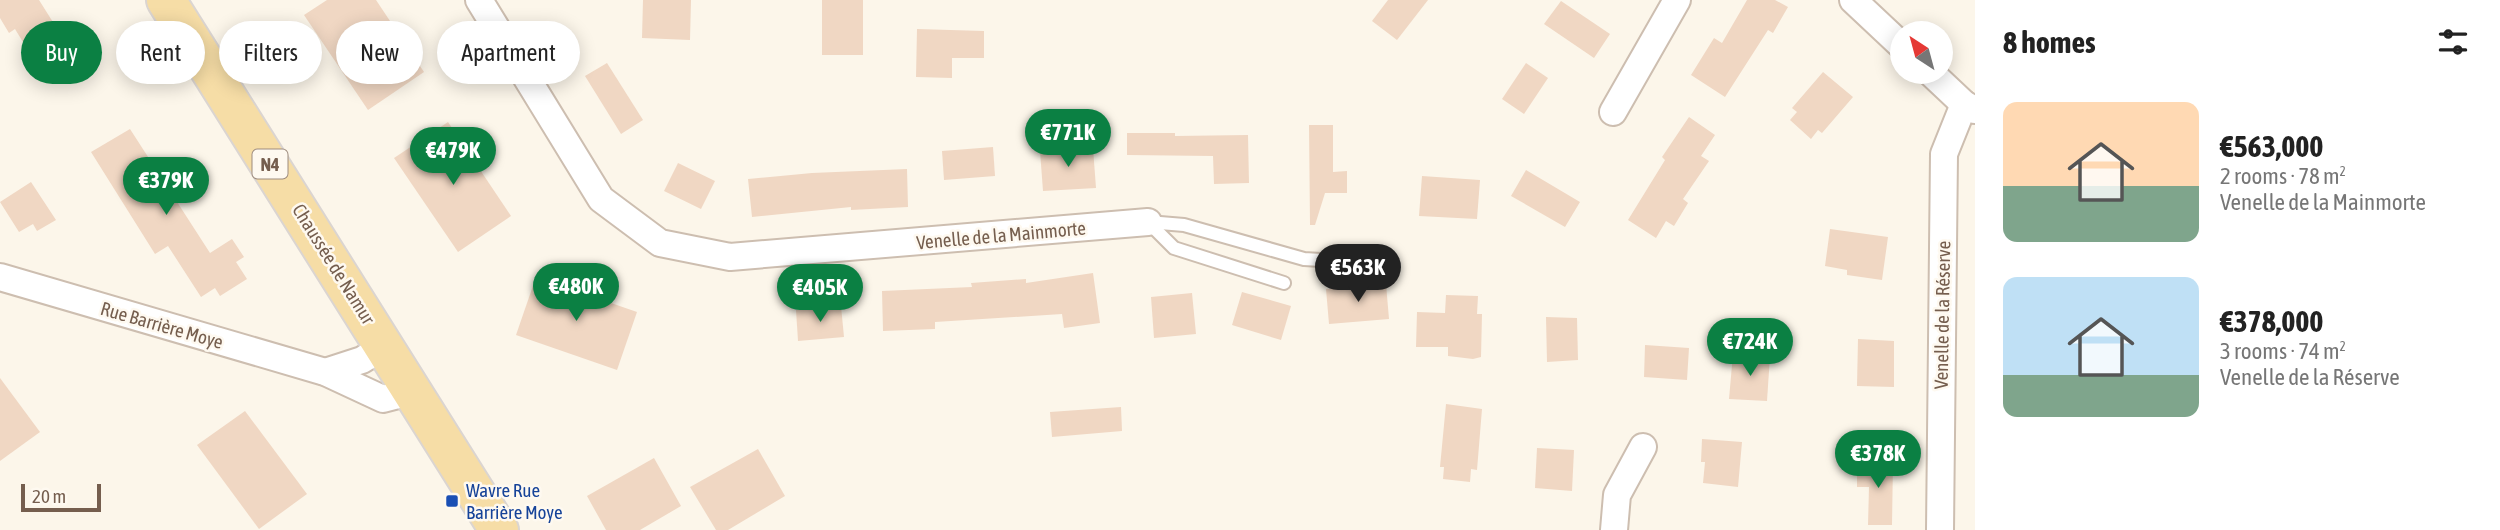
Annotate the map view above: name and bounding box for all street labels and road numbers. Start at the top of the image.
road number: N4 [252,149,288,178]
street label: Chaussée de Namur [288,200,380,329]
street label: Venelle de la Mainmorte [915,217,1087,253]
street label: Venelle de la Réserve [1930,241,1954,389]
street label: Rue Barrière Moye [98,297,226,353]

